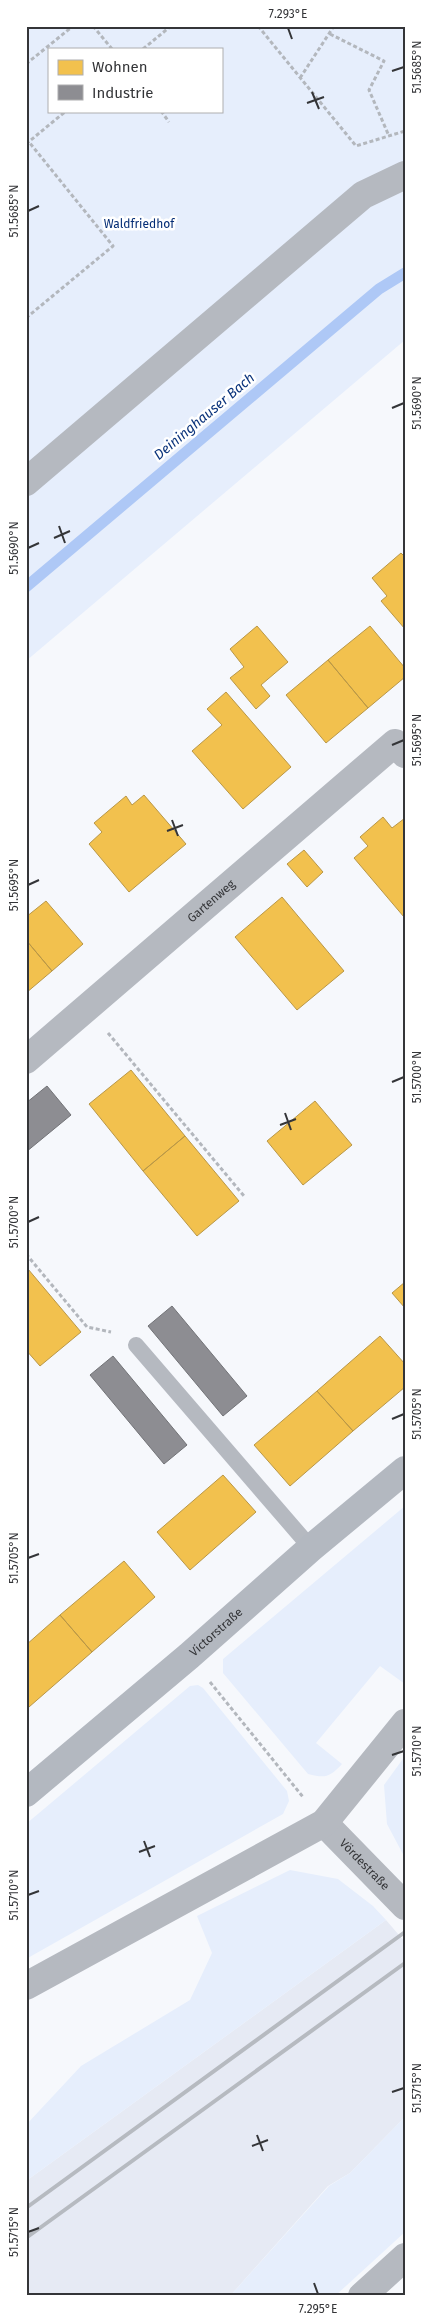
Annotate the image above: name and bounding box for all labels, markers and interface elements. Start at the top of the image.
text: 7.293°E [269,7,307,21]
text: 51.5685°N [410,41,424,93]
legend [48,48,222,112]
text: Wohnen [92,58,148,76]
text: Industrie [92,84,154,102]
text: 51.5685°N [7,185,21,237]
park label: Waldfriedhof [104,217,175,231]
water label: Deininghauser Bach [150,369,258,463]
text: 51.5690°N [410,376,424,430]
text: 51.5690°N [7,521,21,575]
text: 51.5695°N [410,714,424,766]
text: 51.5695°N [7,859,21,911]
street label: Gartenweg [185,876,238,925]
text: 51.5700°N [410,1051,424,1103]
text: 51.5700°N [7,1196,21,1248]
text: 51.5705°N [410,1388,424,1440]
text: 51.5705°N [7,1532,21,1584]
street label: Victorstraße [187,1605,245,1659]
text: 51.5710°N [410,1726,424,1776]
street label: Vördestraße [337,1836,392,1893]
text: 51.5710°N [7,1870,21,1920]
text: 51.5715°N [410,2063,424,2113]
text: 51.5715°N [7,2207,21,2257]
text: 7.295°E [299,2302,337,2316]

